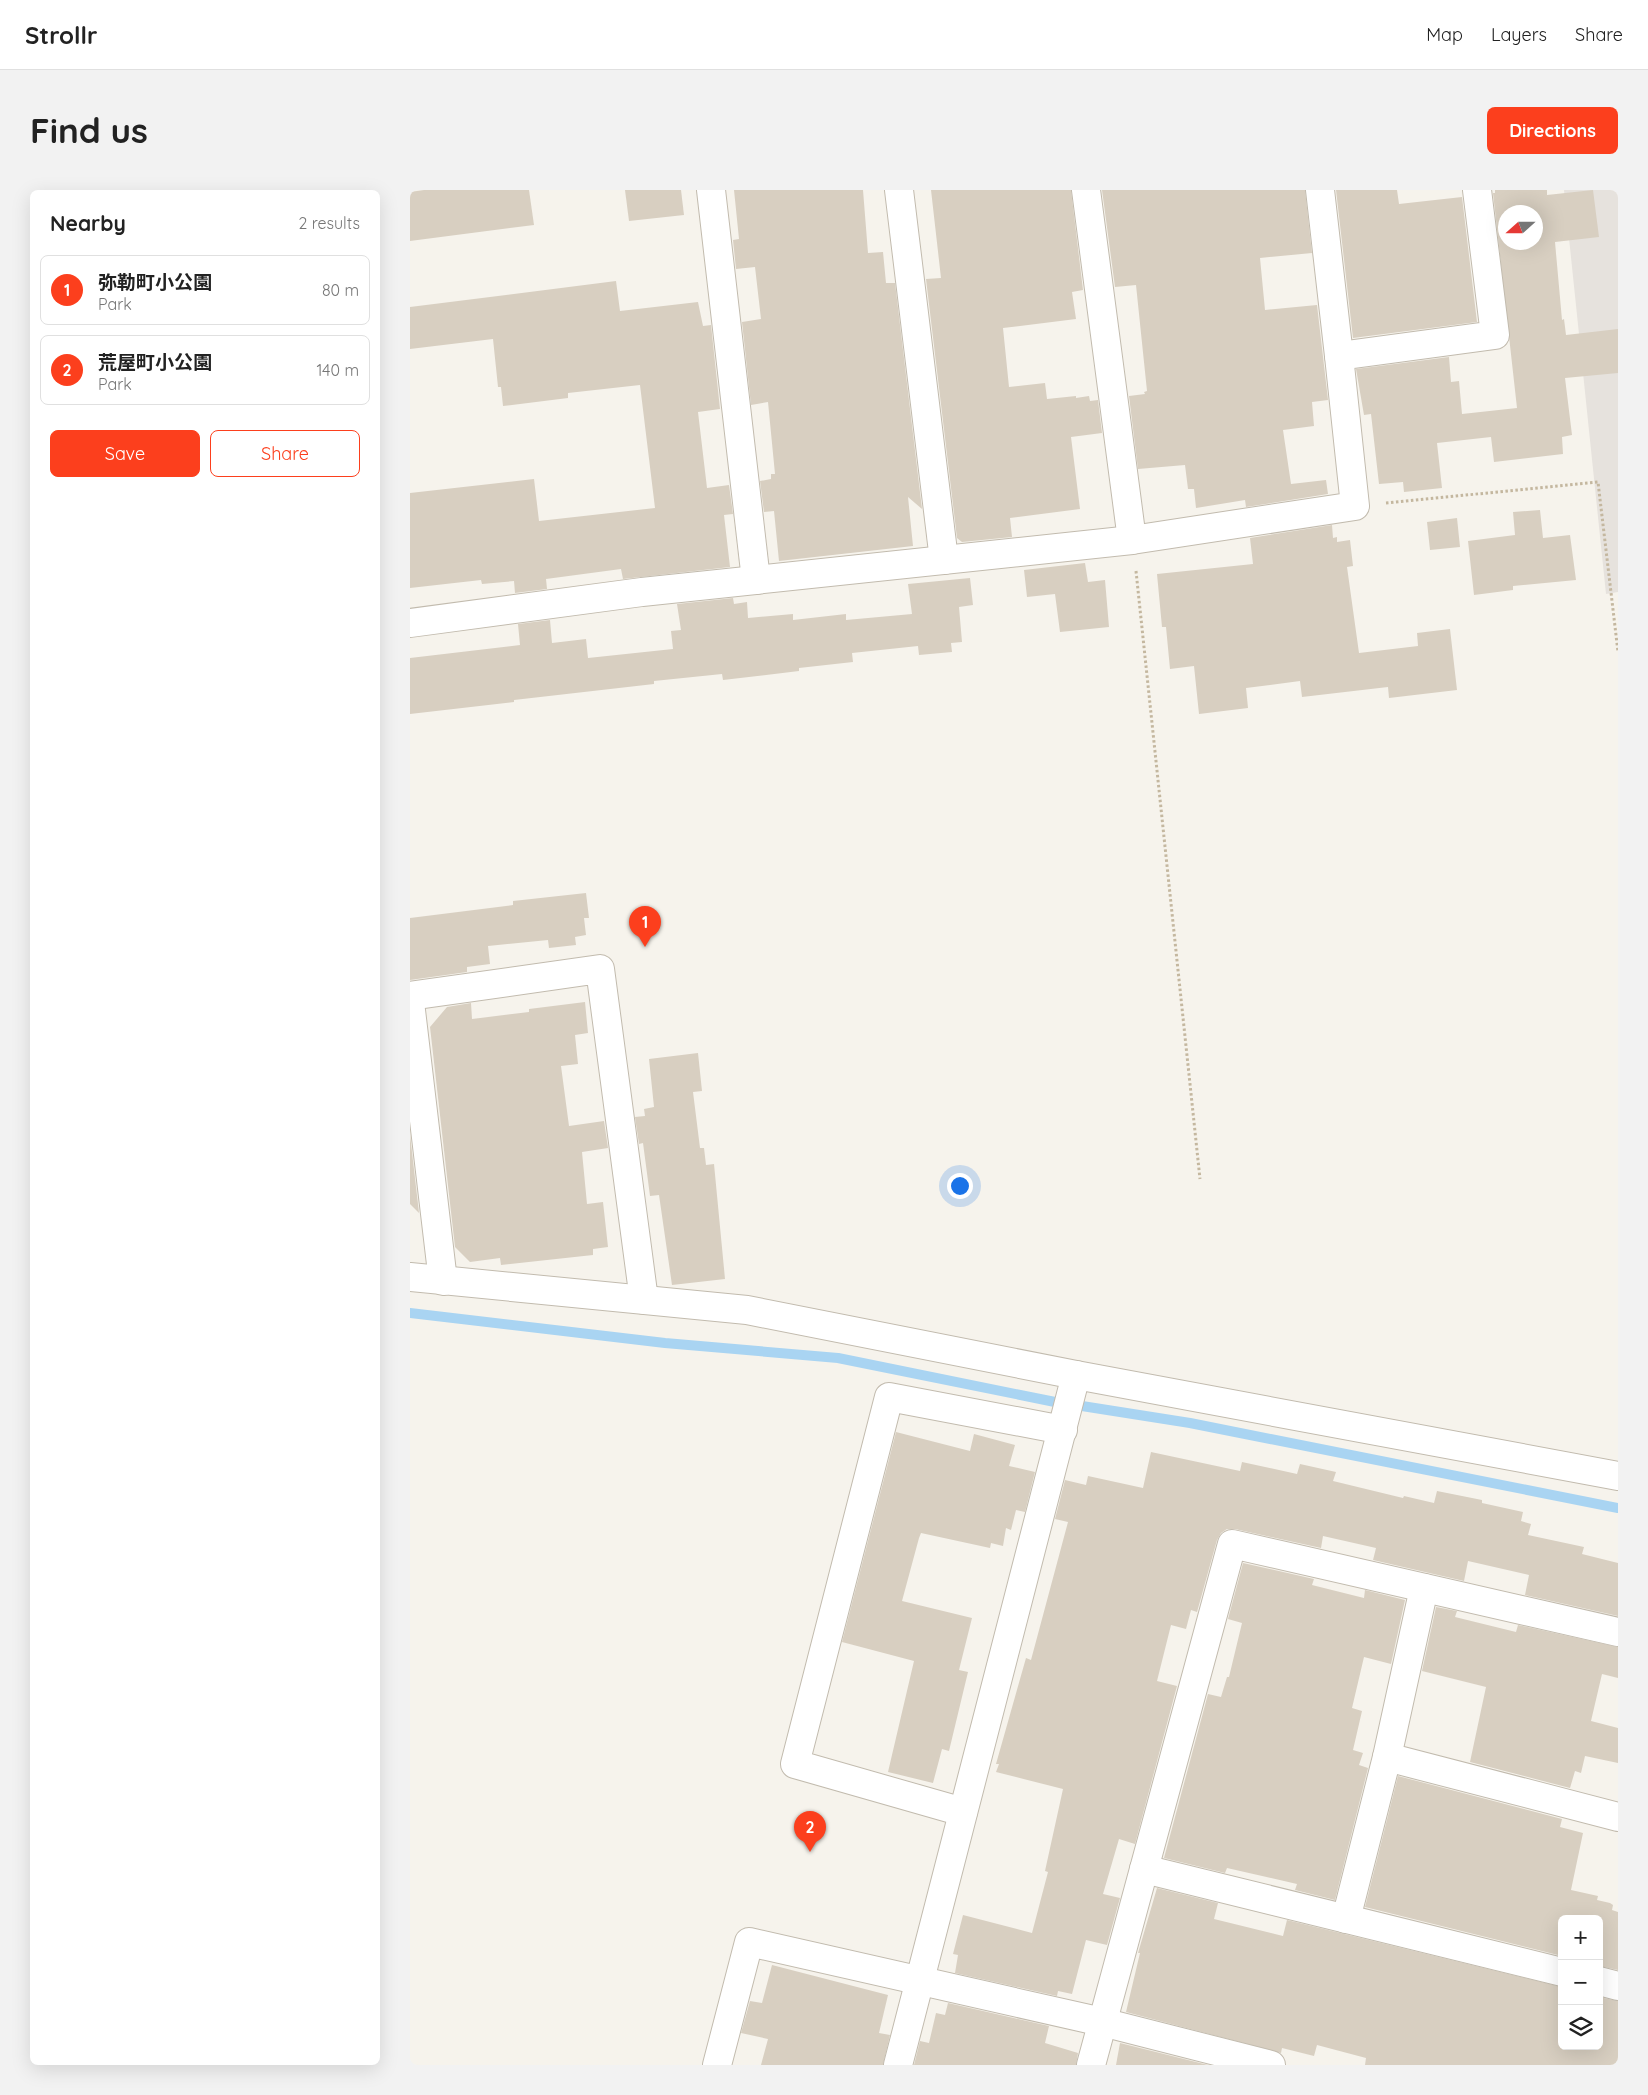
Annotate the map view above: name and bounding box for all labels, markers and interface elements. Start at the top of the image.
text: Strollr [25,20,97,50]
text: Map [1426,23,1463,46]
text: Layers [1491,23,1547,46]
text: Share [1575,23,1623,46]
button: Directions [1487,107,1618,154]
text: Find us [30,108,148,152]
north arrow [1498,205,1543,250]
text: Nearby [50,210,126,236]
text: 2 results [298,213,360,233]
text: 弥勒町小公園 [98,270,212,294]
text: 1 [64,280,70,300]
text: 80 m [322,280,359,300]
text: Park [98,294,132,314]
text: 荒屋町小公園 [98,350,212,374]
text: 2 [62,360,72,380]
text: 140 m [316,360,359,380]
text: Park [98,374,132,394]
button: Save [50,430,200,477]
button: Share [210,430,360,477]
pin: 1 [629,906,661,947]
your location [947,1173,973,1199]
pin: 2 [794,1811,826,1852]
map controls [1558,1915,1603,2050]
button: + [1558,1915,1603,1960]
button: − [1558,1960,1603,2005]
button: layers [1558,2005,1603,2050]

